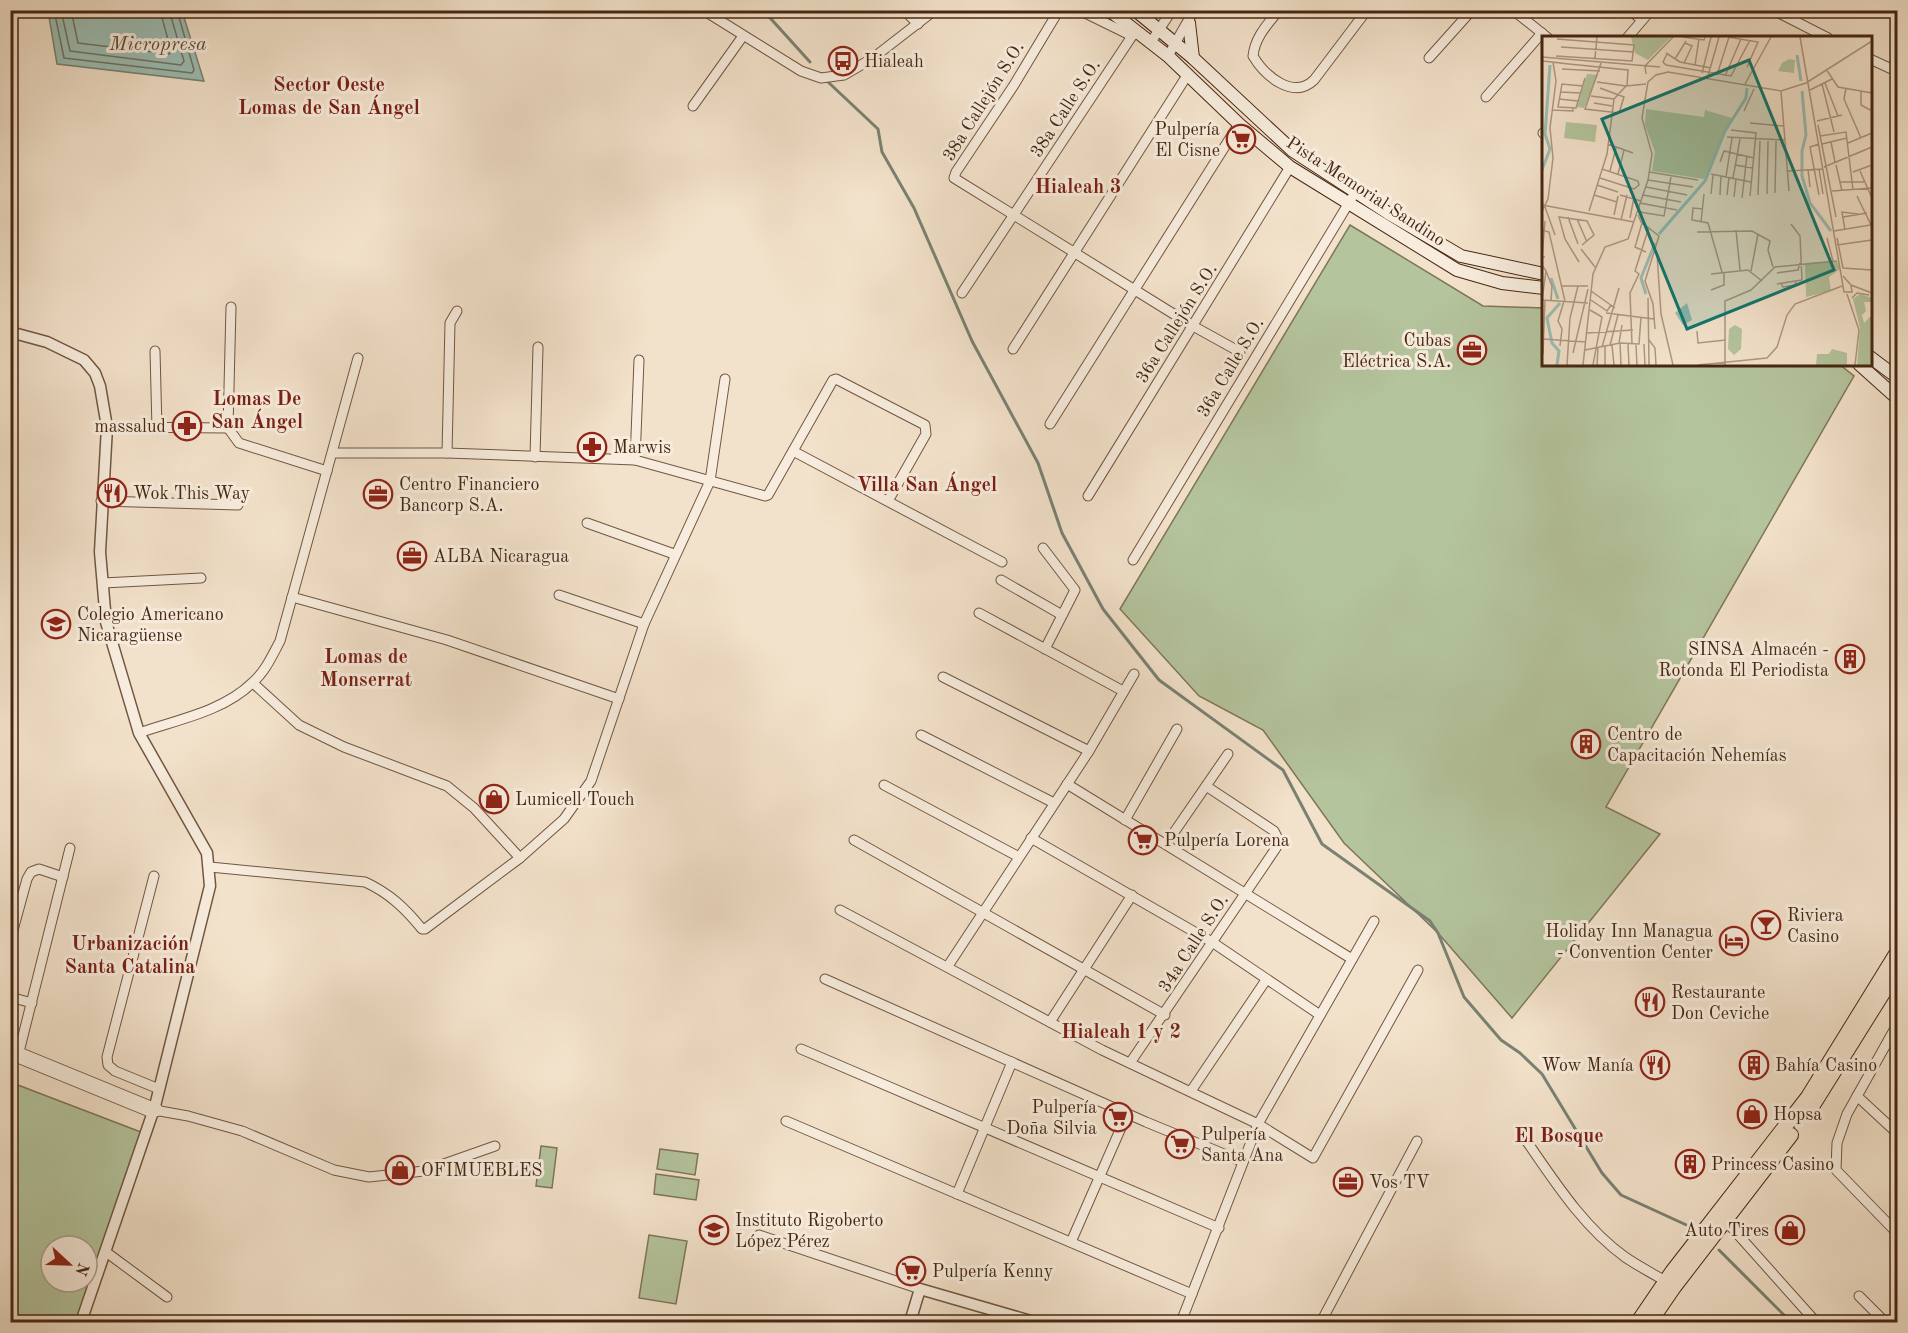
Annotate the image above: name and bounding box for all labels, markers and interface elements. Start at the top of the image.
water label: Micropresa [108,35,207,55]
inset map [1542,36,1872,366]
street label: 38a Callejón S.O. [940,39,1028,164]
bus stop icon: Hialeah [827,45,859,77]
place label: Hialeah [864,53,924,71]
street label: 38a Calle S.O. [1028,56,1104,161]
district label: Sector Oeste Lomas de San Ángel [238,76,420,119]
place label: Pulpería El Cisne [1155,121,1220,160]
supermarket icon: Pulpería El Cisne [1225,123,1257,155]
street label: Pista Memorial Sandino [1283,134,1448,250]
district label: Hialeah 3 [1035,178,1121,198]
street label: 36a Callejón S.O. [1133,261,1221,386]
street label: 36a Calle S.O. [1194,315,1268,420]
place label: Cubas Eléctrica S.A. [1342,332,1451,371]
office icon: Cubas Eléctrica S.A. [1456,334,1488,366]
district label: Lomas De San Ángel [211,390,303,433]
pharmacy icon: massalud [171,410,203,442]
place label: massalud [94,418,166,436]
pharmacy icon: Marwis [576,431,608,463]
place label: Marwis [613,439,671,457]
district label: Villa San Ángel [857,471,997,496]
place label: Centro Financiero Bancorp S.A. [399,476,539,515]
restaurant icon: Wok This Way [96,477,128,509]
office icon: Centro Financiero Bancorp S.A. [362,478,394,510]
place label: Wok This Way [133,485,251,503]
office icon: ALBA Nicaragua [396,540,428,572]
place label: ALBA Nicaragua [433,548,569,566]
place label: Colegio Americano Nicaragüense [77,606,224,645]
school or university icon: Colegio Americano Nicaragüense [40,608,72,640]
place label: SINSA Almacén - Rotonda El Periodista [1659,641,1829,680]
building icon: SINSA Almacén - Rotonda El Periodista [1834,643,1866,675]
district label: Lomas de Monserrat [320,648,412,691]
place label: Centro de Capacitación Nehemías [1607,726,1787,765]
building icon: Centro de Capacitación Nehemías [1570,728,1602,760]
shop icon: Lumicell Touch [478,783,510,815]
place label: Lumicell Touch [515,791,635,809]
supermarket icon: Pulpería Lorena [1127,824,1159,856]
place label: Pulpería Lorena [1164,832,1290,850]
street label: 34a Calle S.O. [1156,891,1232,996]
place label: Riviera Casino [1787,907,1844,946]
bar icon: Riviera Casino [1750,909,1782,941]
place label: Holiday Inn Managua - Convention Center [1545,923,1714,962]
hotel icon: Holiday Inn Managua - Convention Center [1718,925,1750,957]
district label: Urbanización Santa Catalina [65,935,195,978]
place label: Restaurante Don Ceviche [1671,984,1769,1023]
restaurant icon: Restaurante Don Ceviche [1634,986,1666,1018]
district label: Hialeah 1 y 2 [1061,1023,1181,1043]
restaurant icon: Wow Manía [1639,1049,1671,1081]
building icon: Bahía Casino [1738,1049,1770,1081]
place label: Wow Manía [1541,1057,1634,1075]
place label: Bahía Casino [1775,1057,1877,1075]
shop icon: Hopsa [1736,1098,1768,1130]
place label: Pulpería Doña Silvia [1006,1099,1097,1138]
supermarket icon: Pulpería Doña Silvia [1102,1101,1134,1133]
place label: Hopsa [1773,1106,1822,1124]
place label: Pulpería Santa Ana [1201,1126,1283,1165]
district label: El Bosque [1514,1127,1604,1147]
supermarket icon: Pulpería Santa Ana [1164,1128,1196,1160]
building icon: Princess Casino [1674,1148,1706,1180]
shop icon: OFIMUEBLES [384,1154,416,1186]
place label: Princess Casino [1711,1156,1834,1174]
place label: OFIMUEBLES [421,1162,542,1180]
office icon: Vos TV [1332,1166,1364,1198]
place label: Vos TV [1369,1174,1430,1192]
place label: Instituto Rigoberto López Pérez [735,1212,884,1251]
school or university icon: Instituto Rigoberto López Pérez [698,1214,730,1246]
shop icon: Auto Tires [1774,1214,1806,1246]
place label: Auto Tires [1684,1222,1769,1240]
north arrow [39,1234,99,1294]
supermarket icon: Pulpería Kenny [895,1255,927,1287]
text: N [71,1260,91,1278]
place label: Pulpería Kenny [932,1263,1054,1281]

